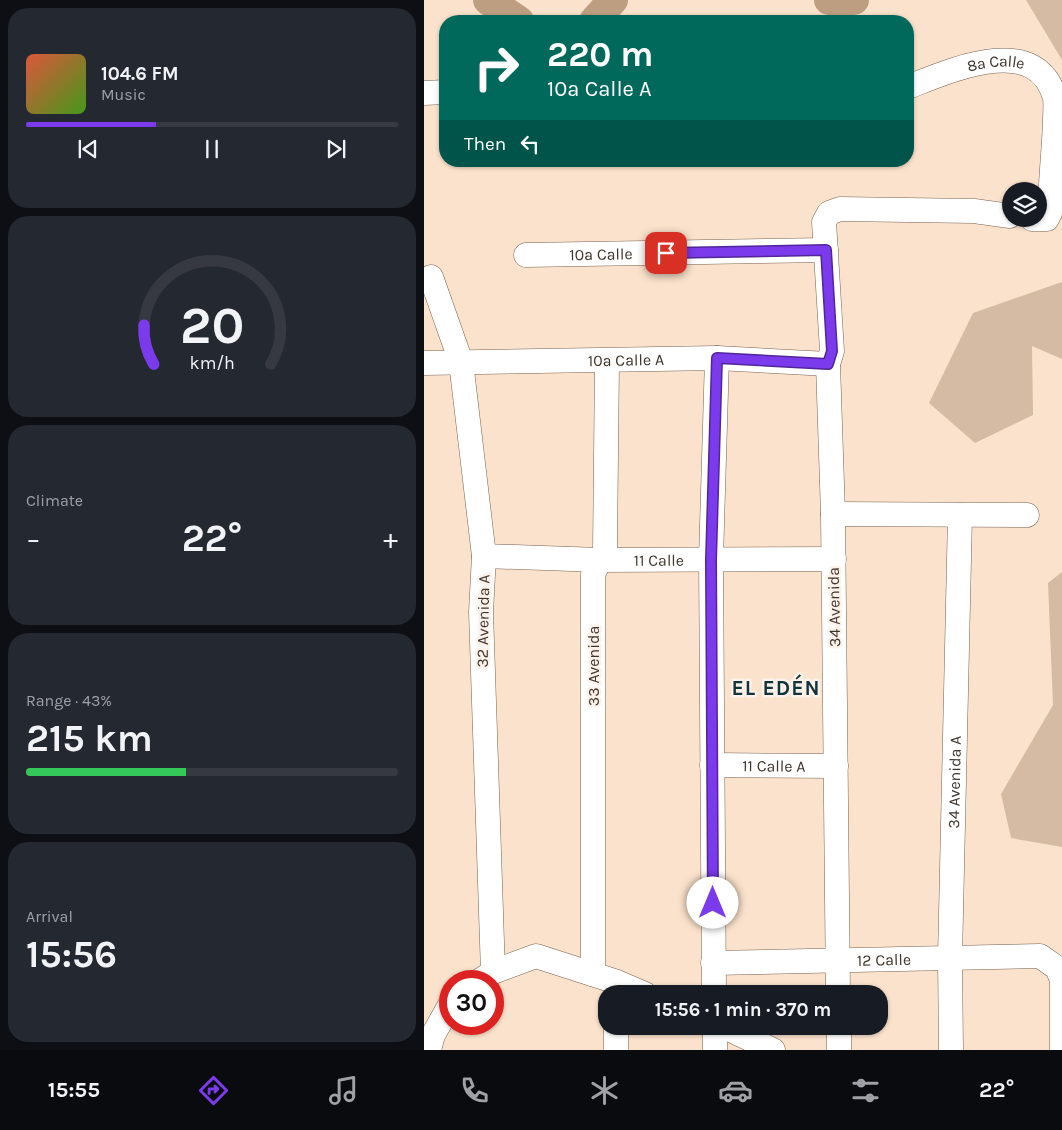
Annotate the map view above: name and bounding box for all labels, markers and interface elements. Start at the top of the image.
text: 220 m [547,34,654,75]
icon: right [464,35,529,100]
street label: 8a Calle [965,51,1027,75]
text: 104.6 FM [101,63,179,85]
text: 10a Calle A [547,76,652,102]
text: Music [101,85,146,104]
icon: left [516,130,544,158]
text: Then [464,133,506,155]
icon: previous [74,135,102,163]
icon: pause [198,135,226,163]
icon: next [322,135,350,163]
map controls [1002,182,1047,227]
button: layers [1002,182,1047,227]
pin [645,232,687,274]
icon: arrive [652,239,680,267]
street label: 10a Calle [569,244,633,264]
text: 20 [180,295,244,356]
street label: 10a Calle A [588,349,664,370]
text: km/h [189,353,235,374]
text: Climate [26,491,83,510]
text: 22° [182,516,242,561]
text: − [26,522,41,555]
text: + [383,522,398,555]
street label: 11 Calle [634,550,684,569]
street label: 34 Avenida [824,567,844,647]
street label: 32 Avenida A [473,574,493,668]
street label: 33 Avenida [584,626,603,706]
district label: EL EDÉN [731,674,821,700]
text: Range · 43% [26,691,112,710]
text: 215 km [26,716,153,761]
street label: 34 Avenida A [943,735,965,829]
street label: 11 Calle A [742,756,806,775]
position arrow [686,876,738,928]
text: Arrival [26,907,73,926]
text: 15:56 [26,932,117,977]
street label: 12 Calle [857,949,911,969]
speed limit sign: 30 [439,970,504,1035]
text: 15:56 · 1 min · 370 m [655,999,831,1021]
icon: directions [196,1073,231,1108]
icon: music [326,1073,361,1108]
icon: phone [457,1073,492,1108]
icon: climate [587,1073,622,1108]
icon: car [718,1073,753,1108]
icon: filters [848,1073,883,1108]
text: 15:55 [48,1077,100,1103]
text: 22° [979,1077,1014,1103]

